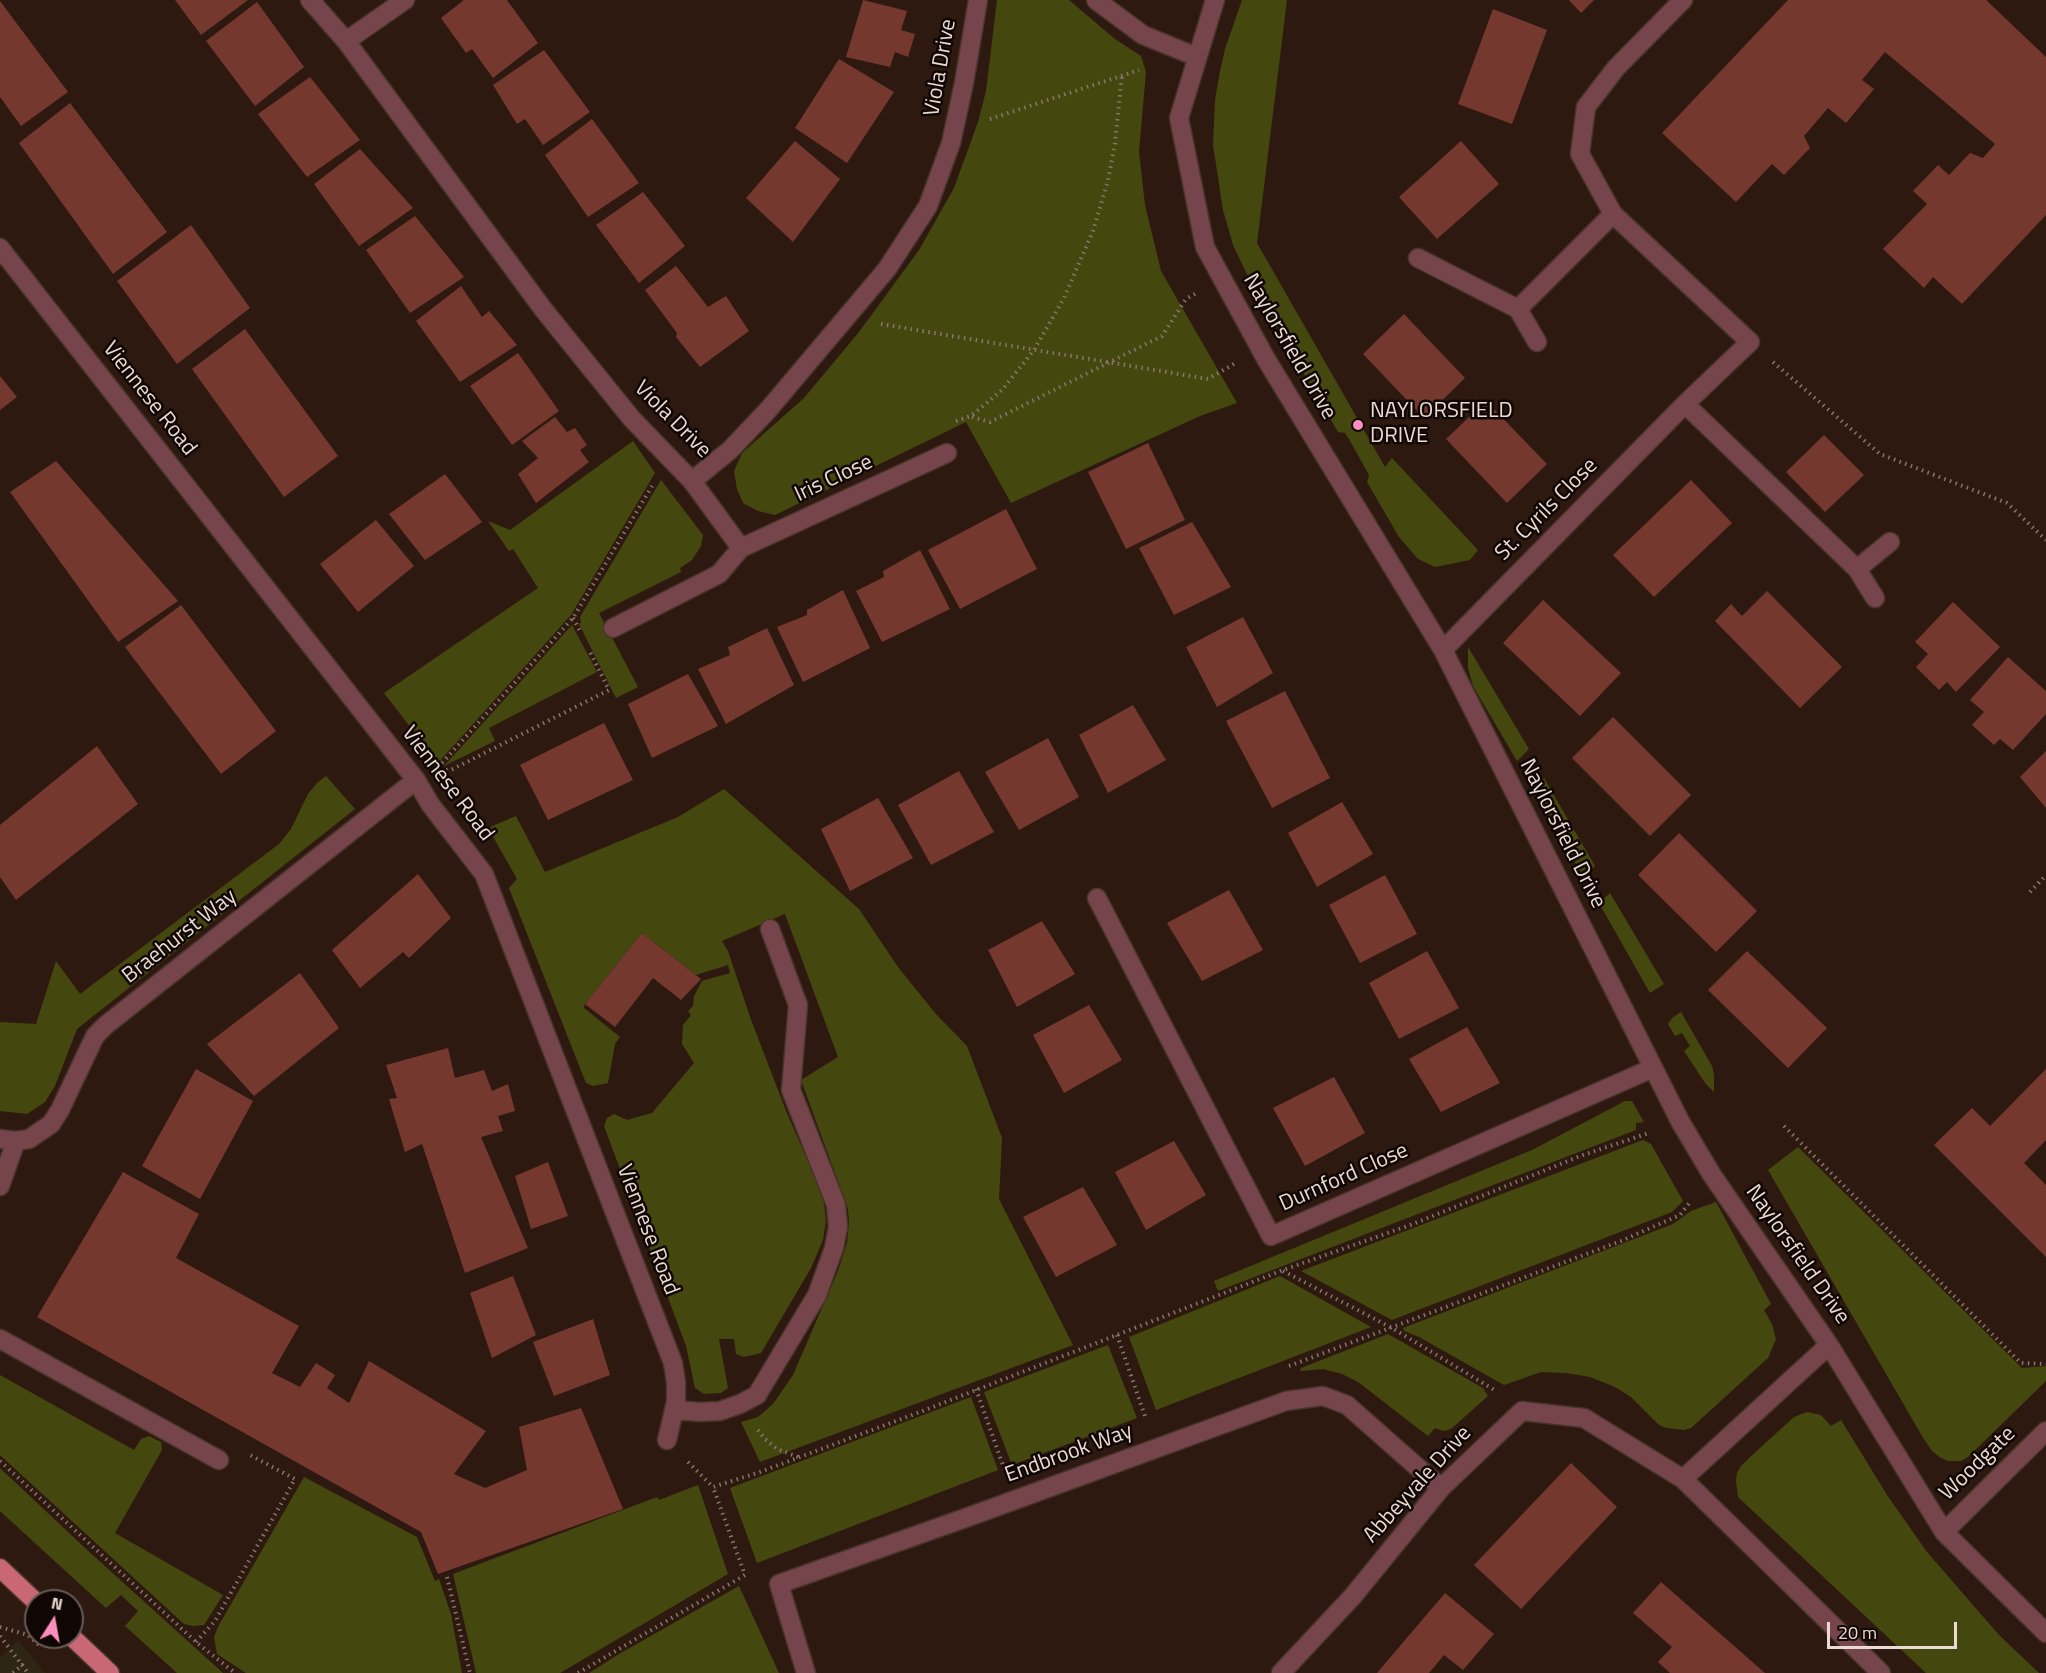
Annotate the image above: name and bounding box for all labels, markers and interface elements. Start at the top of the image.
street label: Viola Drive [919,17,963,119]
street label: Naylorsfield Drive [1237,269,1341,425]
street label: Viennese Road [96,337,202,461]
street label: Viola Drive [628,376,716,464]
place label: NAYLORSFIELD DRIVE [1370,399,1513,451]
marker: NAYLORSFIELD DRIVE [1351,418,1365,432]
street label: Iris Close [791,450,877,508]
street label: St. Cyrils Close [1490,453,1604,567]
street label: Viennese Road [395,721,499,847]
street label: Naylorsfield Drive [1513,755,1611,913]
street label: Braehurst Way [118,884,242,990]
street label: Durnford Close [1276,1138,1412,1218]
street label: Viennese Road [610,1161,684,1299]
street label: Naylorsfield Drive [1739,1180,1855,1330]
street label: Endbrook Way [1002,1419,1136,1489]
street label: Abbeyvale Drive [1359,1421,1477,1549]
street label: Woodgate [1935,1421,2021,1507]
north arrow [24,1589,84,1649]
text: N [49,1590,65,1616]
scale bar [1830,1610,1960,1648]
text: 20 m [1838,1619,1877,1646]

